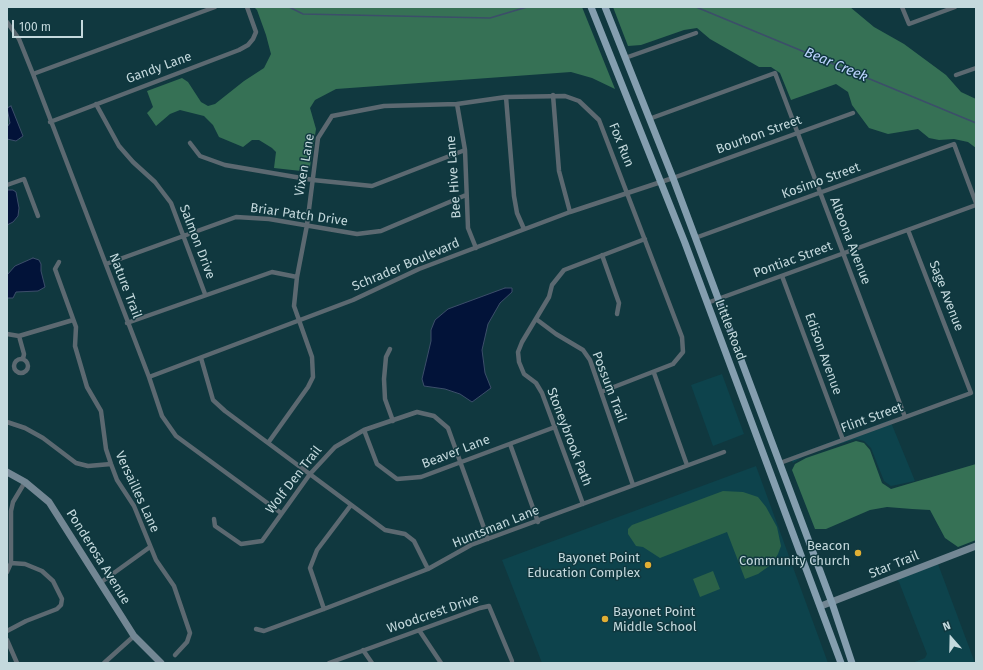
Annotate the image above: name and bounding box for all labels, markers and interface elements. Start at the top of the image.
scale bar [14,12,85,38]
text: 100 m [19,20,51,34]
water label: Bear Creek [802,44,870,86]
street label: Gandy Lane [124,49,194,87]
street label: Bourbon Street [714,112,804,158]
street label: Fox Run [605,121,637,169]
street label: Vixen Lane [292,132,318,198]
street label: Bee Hive Lane [443,135,465,219]
street label: Kosimo Street [780,160,862,202]
street label: Altoona Avenue [826,195,874,287]
street label: Briar Patch Drive [249,200,349,230]
street label: Salmon Drive [176,203,218,281]
street label: Schrader Boulevard [350,235,462,295]
street label: Pontiac Street [751,239,835,281]
street label: Nature Trail [105,251,145,321]
street label: Sage Avenue [925,259,967,333]
street label: Little Road [711,297,749,363]
street label: Edison Avenue [801,311,845,397]
street label: Possum Trail [588,349,630,425]
street label: Stoneybrook Path [543,386,595,488]
street label: Flint Street [839,400,905,436]
street label: Beaver Lane [420,432,492,472]
street label: Wolf Den Trail [263,443,325,517]
street label: Versailles Lane [111,449,163,535]
street label: Huntsman Lane [450,503,542,551]
street label: Ponderosa Avenue [62,507,134,607]
place label: Beacon Community Church [739,538,850,569]
marker: Beacon Community Church [853,548,863,558]
street label: Star Trail [867,548,921,582]
place label: Bayonet Point Education Complex [527,550,640,581]
marker: Bayonet Point Education Complex [643,560,653,570]
street label: Woodcrest Drive [385,591,481,637]
place label: Bayonet Point Middle School [613,604,697,635]
marker: Bayonet Point Middle School [600,614,610,624]
north arrow [931,618,971,658]
text: N [941,619,952,634]

